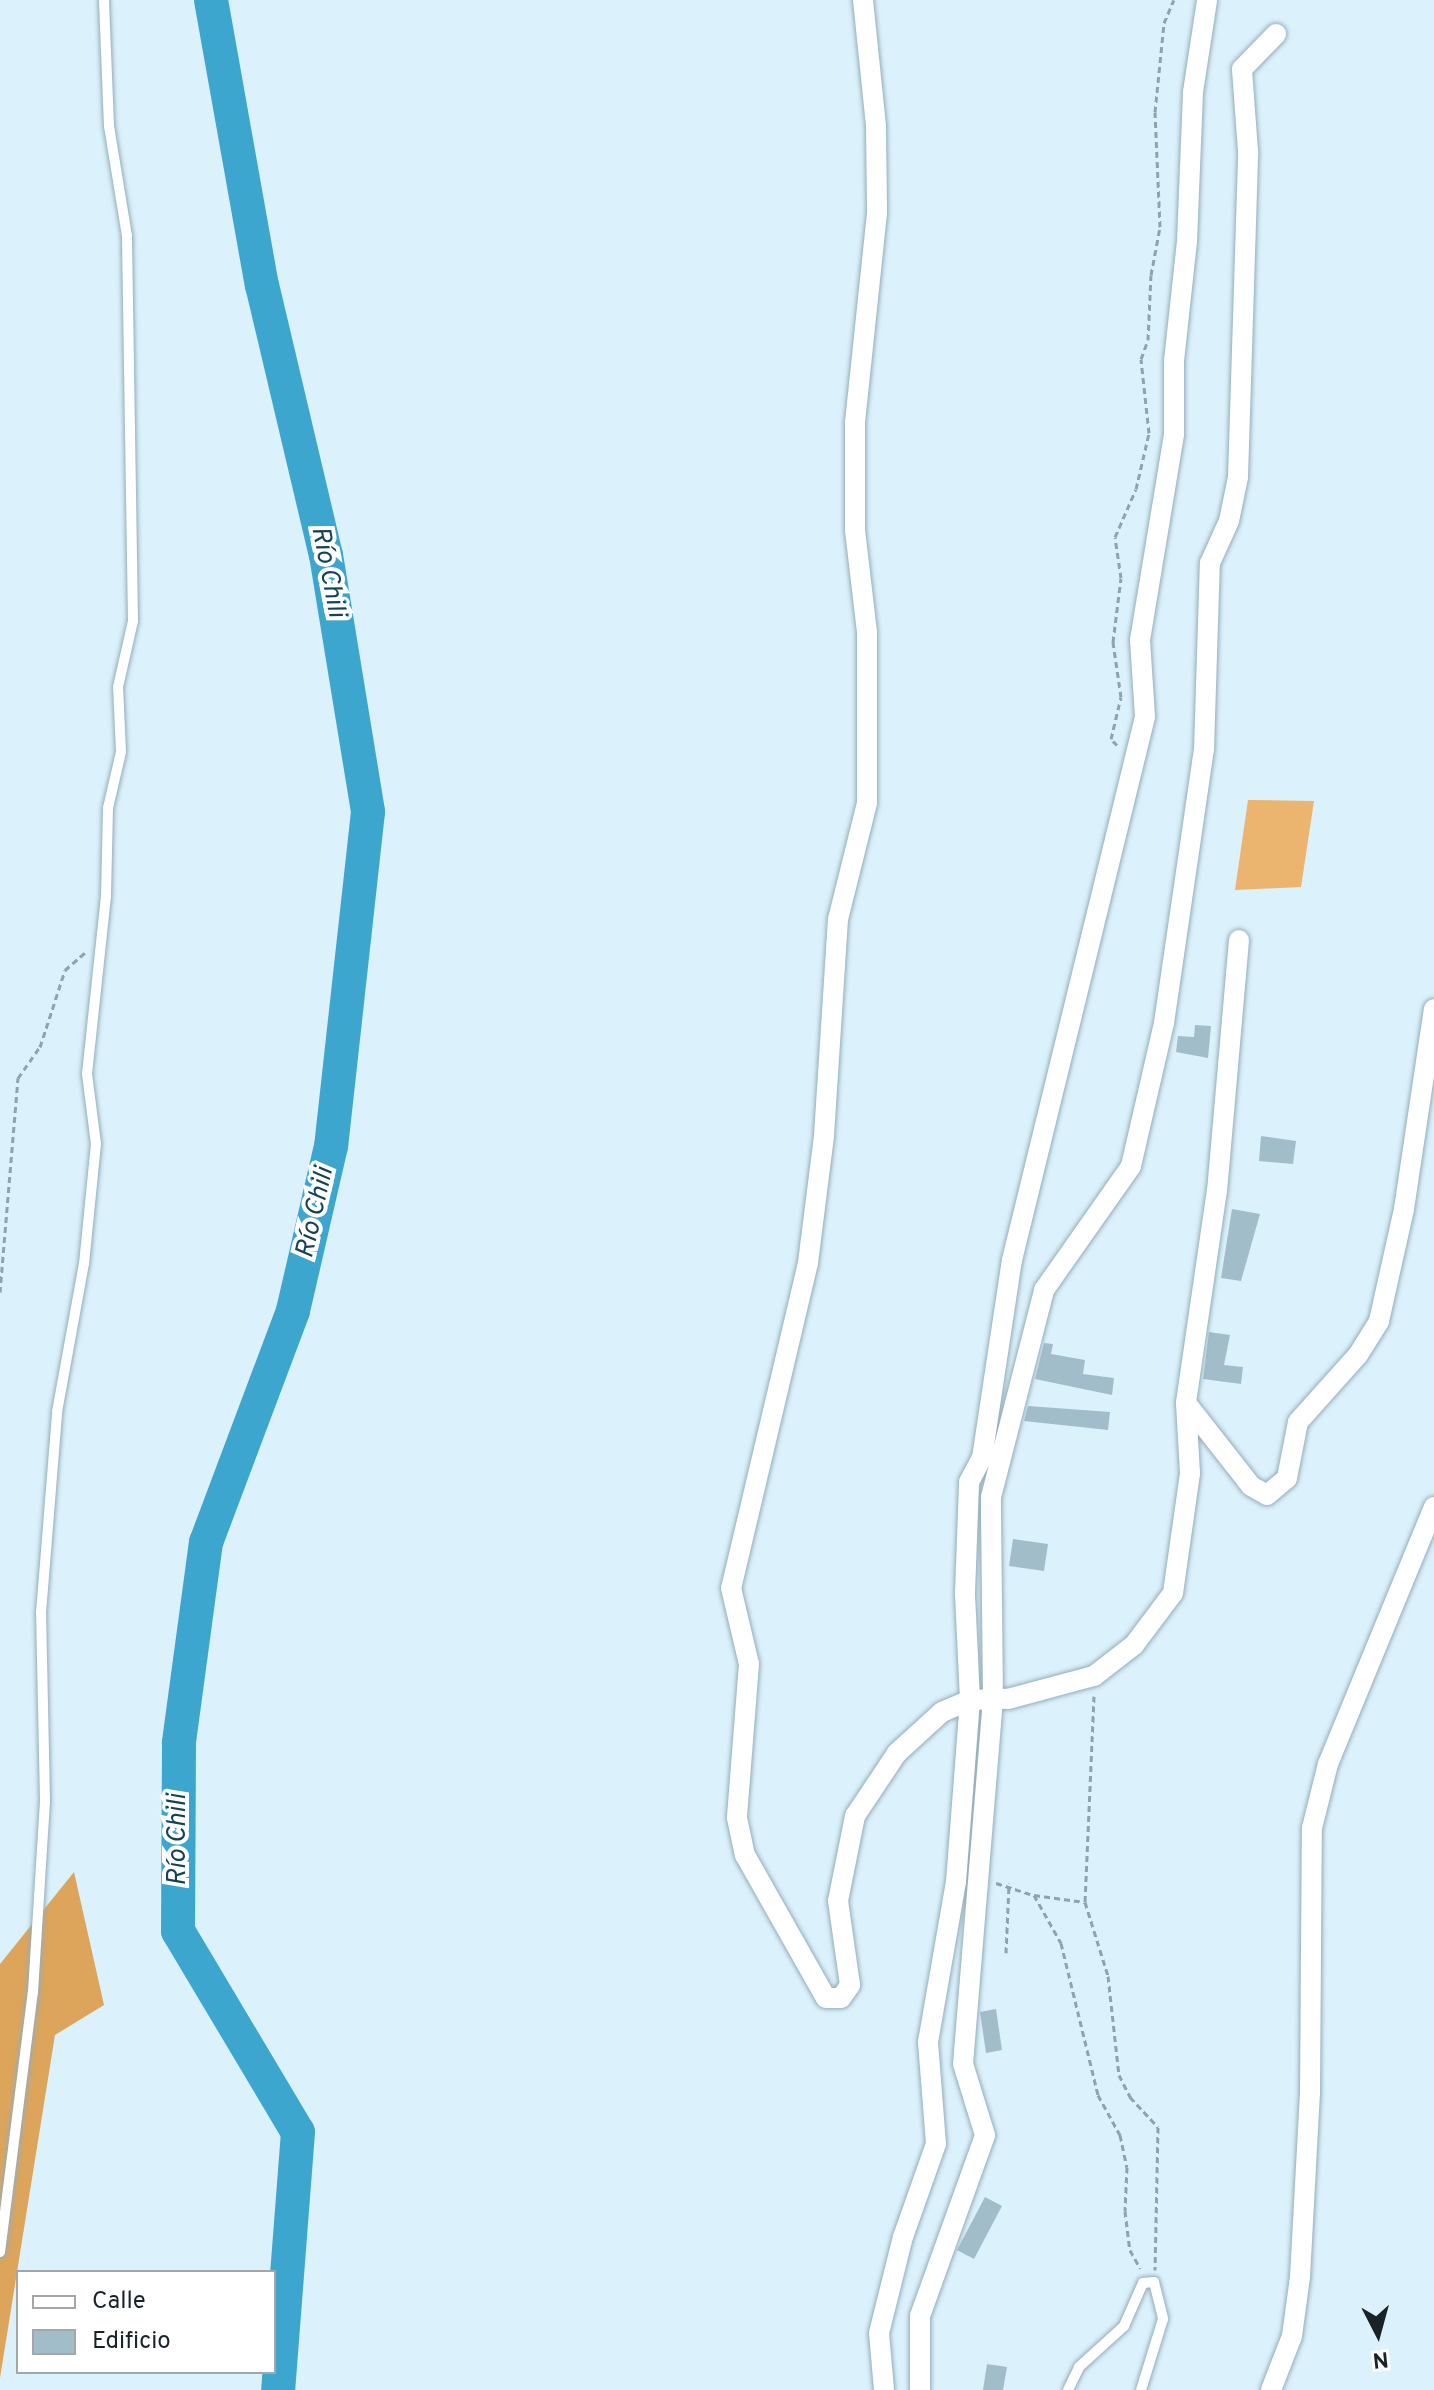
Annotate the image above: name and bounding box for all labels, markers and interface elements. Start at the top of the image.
water label: Río Chili [303,524,351,620]
water label: Río Chili [290,1165,342,1261]
water label: Río Chili [163,1794,195,1886]
legend [16,2270,276,2374]
text: Calle [92,2287,146,2317]
north arrow [1338,2294,1418,2374]
text: Edificio [92,2327,171,2357]
text: N [1371,2344,1390,2373]

